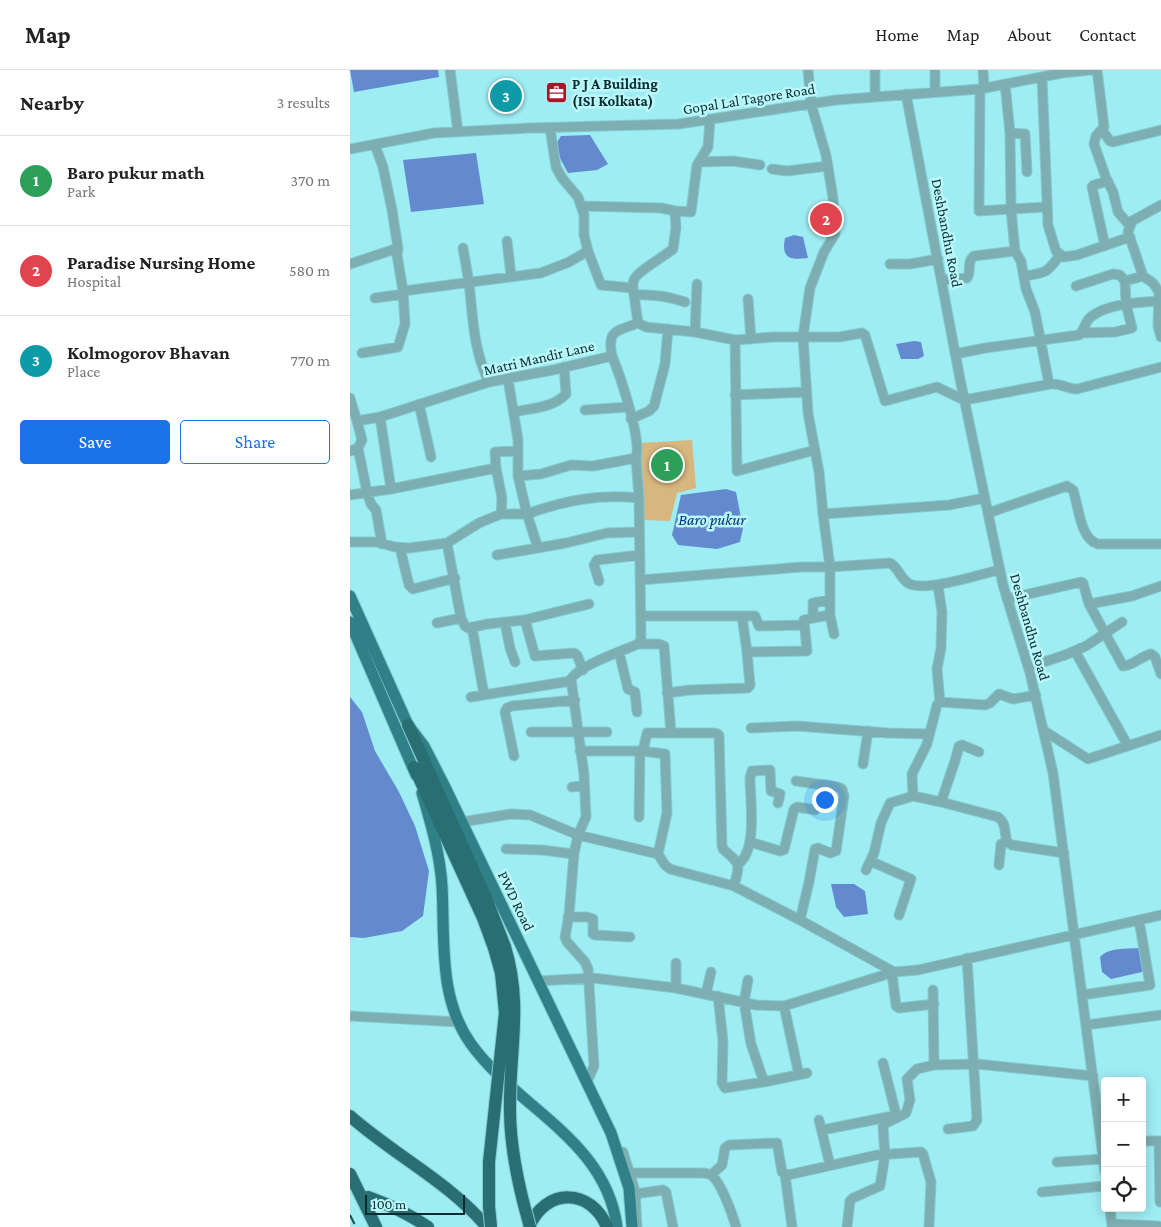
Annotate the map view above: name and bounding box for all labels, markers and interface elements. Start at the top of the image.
text: Map [25,21,71,48]
text: Home [876,25,919,45]
text: Map [947,25,979,45]
text: About [1007,25,1051,45]
text: Contact [1079,25,1136,45]
place label: P J A Building (ISI Kolkata) [572,76,658,110]
pin: 3 [490,77,522,115]
office icon: P J A Building (ISI Kolkata) [544,81,568,105]
street label: Gopal Lal Tagore Road [682,81,817,118]
text: Nearby [20,91,84,115]
text: 3 results [277,94,330,111]
text: Baro pukur math [67,162,205,183]
text: 1 [33,172,39,189]
text: 370 m [291,172,330,189]
street label: Deshbandhu Road [929,177,965,289]
text: Park [67,183,95,200]
pin: 2 [810,200,842,238]
text: Paradise Nursing Home [67,252,255,273]
text: 2 [32,262,40,279]
text: 580 m [289,262,330,279]
text: Hospital [67,273,121,290]
street label: Matri Mandir Lane [482,337,596,378]
text: Kolmogorov Bhavan [67,342,230,363]
text: 3 [32,352,40,369]
text: 770 m [291,352,330,369]
text: Place [67,363,100,380]
button: Save [20,420,170,464]
button: Share [180,420,330,464]
pin: 1 [651,446,683,484]
water label: Baro pukur [678,511,746,529]
street label: Deshbandhu Road [1007,572,1053,682]
your location [812,787,838,813]
street label: PWD Road [495,869,537,934]
map controls [1101,1077,1146,1212]
button: + [1101,1077,1146,1122]
button: − [1101,1122,1146,1167]
button: locate [1101,1167,1146,1212]
scale bar [365,1192,465,1215]
text: 100 m [372,1196,406,1212]

